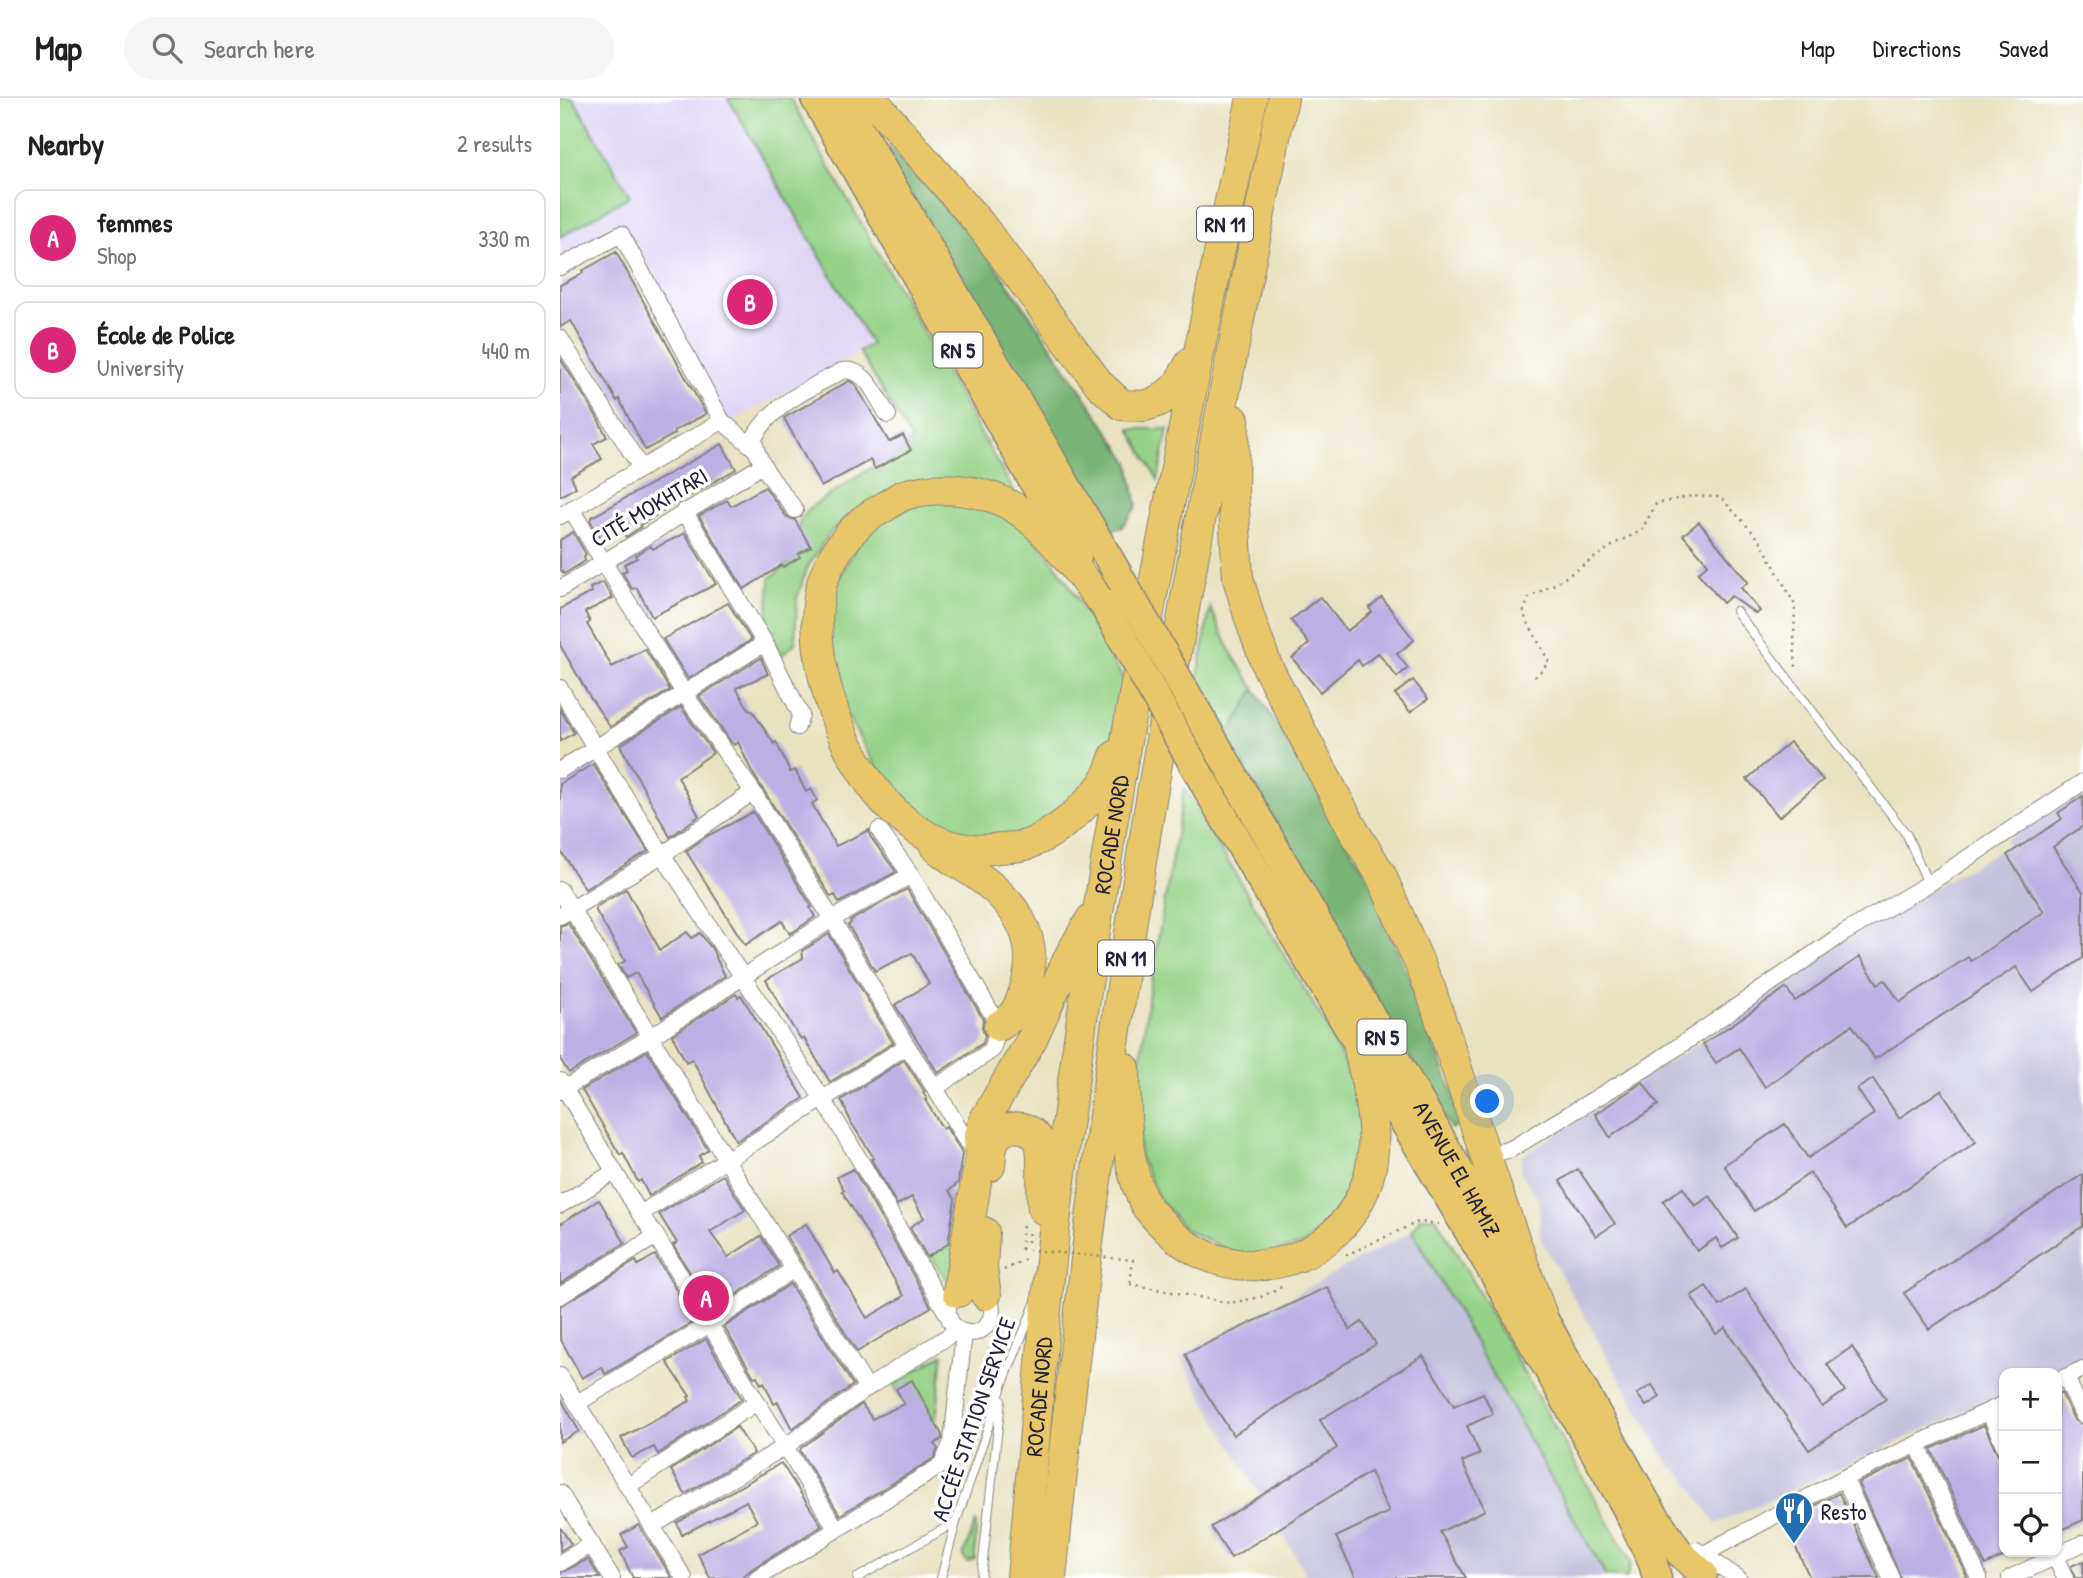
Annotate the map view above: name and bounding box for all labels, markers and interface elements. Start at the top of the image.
search box [124,17,614,80]
text: Map [35,26,82,70]
icon: search [148,29,186,67]
text: Search here [204,31,315,66]
text: Map [1801,32,1835,64]
text: Directions [1873,32,1961,64]
text: Saved [1999,32,2048,64]
text: Nearby [28,124,104,164]
text: 2 results [457,128,532,159]
text: femmes [97,205,172,240]
road number: RN 11 [1197,206,1253,242]
text: A [47,223,59,254]
text: 330 m [478,223,530,254]
text: Shop [97,240,136,271]
pin: B [727,276,773,328]
text: École de Police [97,317,235,352]
road number: RN 5 [934,332,982,368]
text: B [47,335,59,366]
text: 440 m [482,335,530,366]
text: University [97,352,184,383]
street label: CITÉ MOKHTARI [585,460,713,554]
street label: ROCADE NORD [1086,773,1135,896]
road number: RN 11 [1098,940,1154,976]
road number: RN 5 [1358,1020,1406,1054]
your location [1470,1084,1504,1118]
street label: AVENUE EL HAMIZ [1407,1095,1509,1242]
pin: A [683,1272,729,1324]
street label: ACCÉE STATION SERVICE [924,1313,1022,1525]
street label: ROCADE NORD [1017,1335,1059,1458]
map controls [1999,1368,2062,1557]
button: + [1999,1368,2062,1431]
button: − [1999,1431,2062,1494]
restaurant icon: Resto [1773,1490,1815,1545]
button: locate [1999,1494,2062,1557]
place label: Resto [1821,1496,1867,1527]

